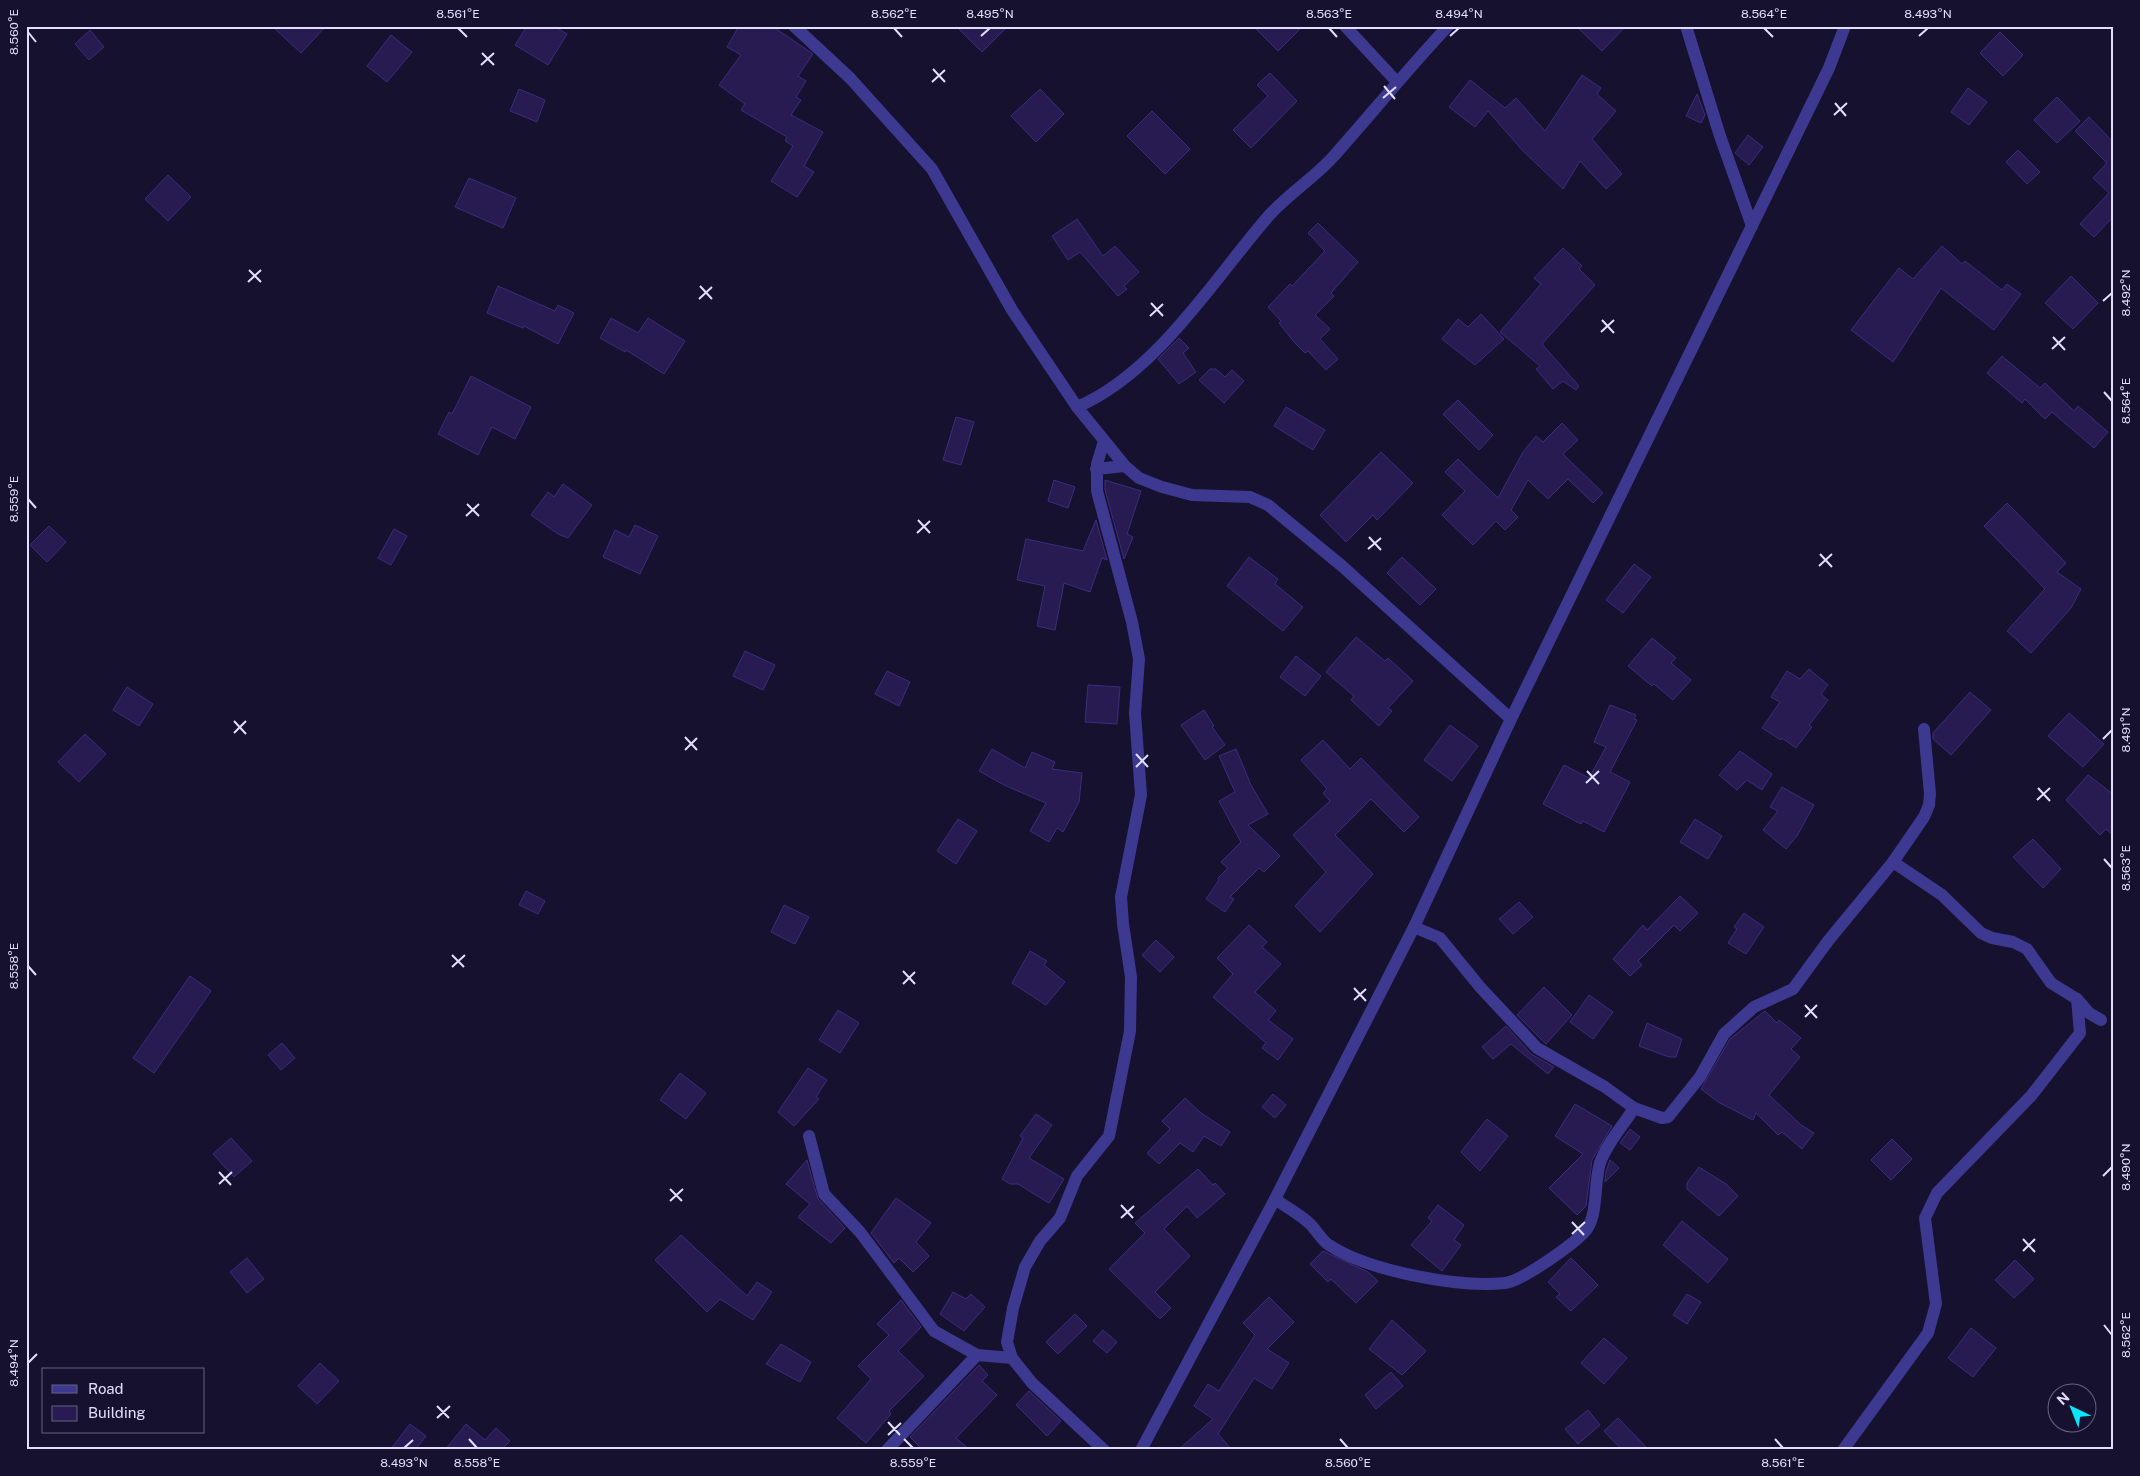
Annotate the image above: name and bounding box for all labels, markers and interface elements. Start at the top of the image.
text: 8.561°E [436,7,480,21]
text: 8.562°E [871,7,917,21]
text: 8.495°N [966,7,1014,21]
text: 8.563°E [1306,7,1352,21]
text: 8.494°N [1435,7,1483,21]
text: 8.564°E [1741,7,1787,21]
text: 8.493°N [1904,7,1952,21]
text: 8.560°E [7,9,21,55]
text: 8.492°N [2119,269,2133,317]
text: 8.564°E [2119,378,2133,424]
text: 8.559°E [7,476,21,522]
text: 8.491°N [2119,708,2133,752]
text: 8.563°E [2119,845,2133,891]
text: 8.558°E [7,943,21,989]
text: 8.490°N [2119,1143,2133,1191]
text: 8.562°E [2119,1312,2133,1358]
text: 8.494°N [7,1339,21,1387]
legend [42,1368,205,1434]
text: Road [88,1380,124,1397]
north arrow [2048,1384,2098,1434]
text: N [2054,1389,2073,1408]
text: Building [88,1404,146,1421]
text: 8.493°N [380,1456,428,1470]
text: 8.558°E [454,1456,500,1470]
text: 8.559°E [890,1456,936,1470]
text: 8.560°E [1325,1456,1371,1470]
text: 8.561°E [1761,1456,1805,1470]

